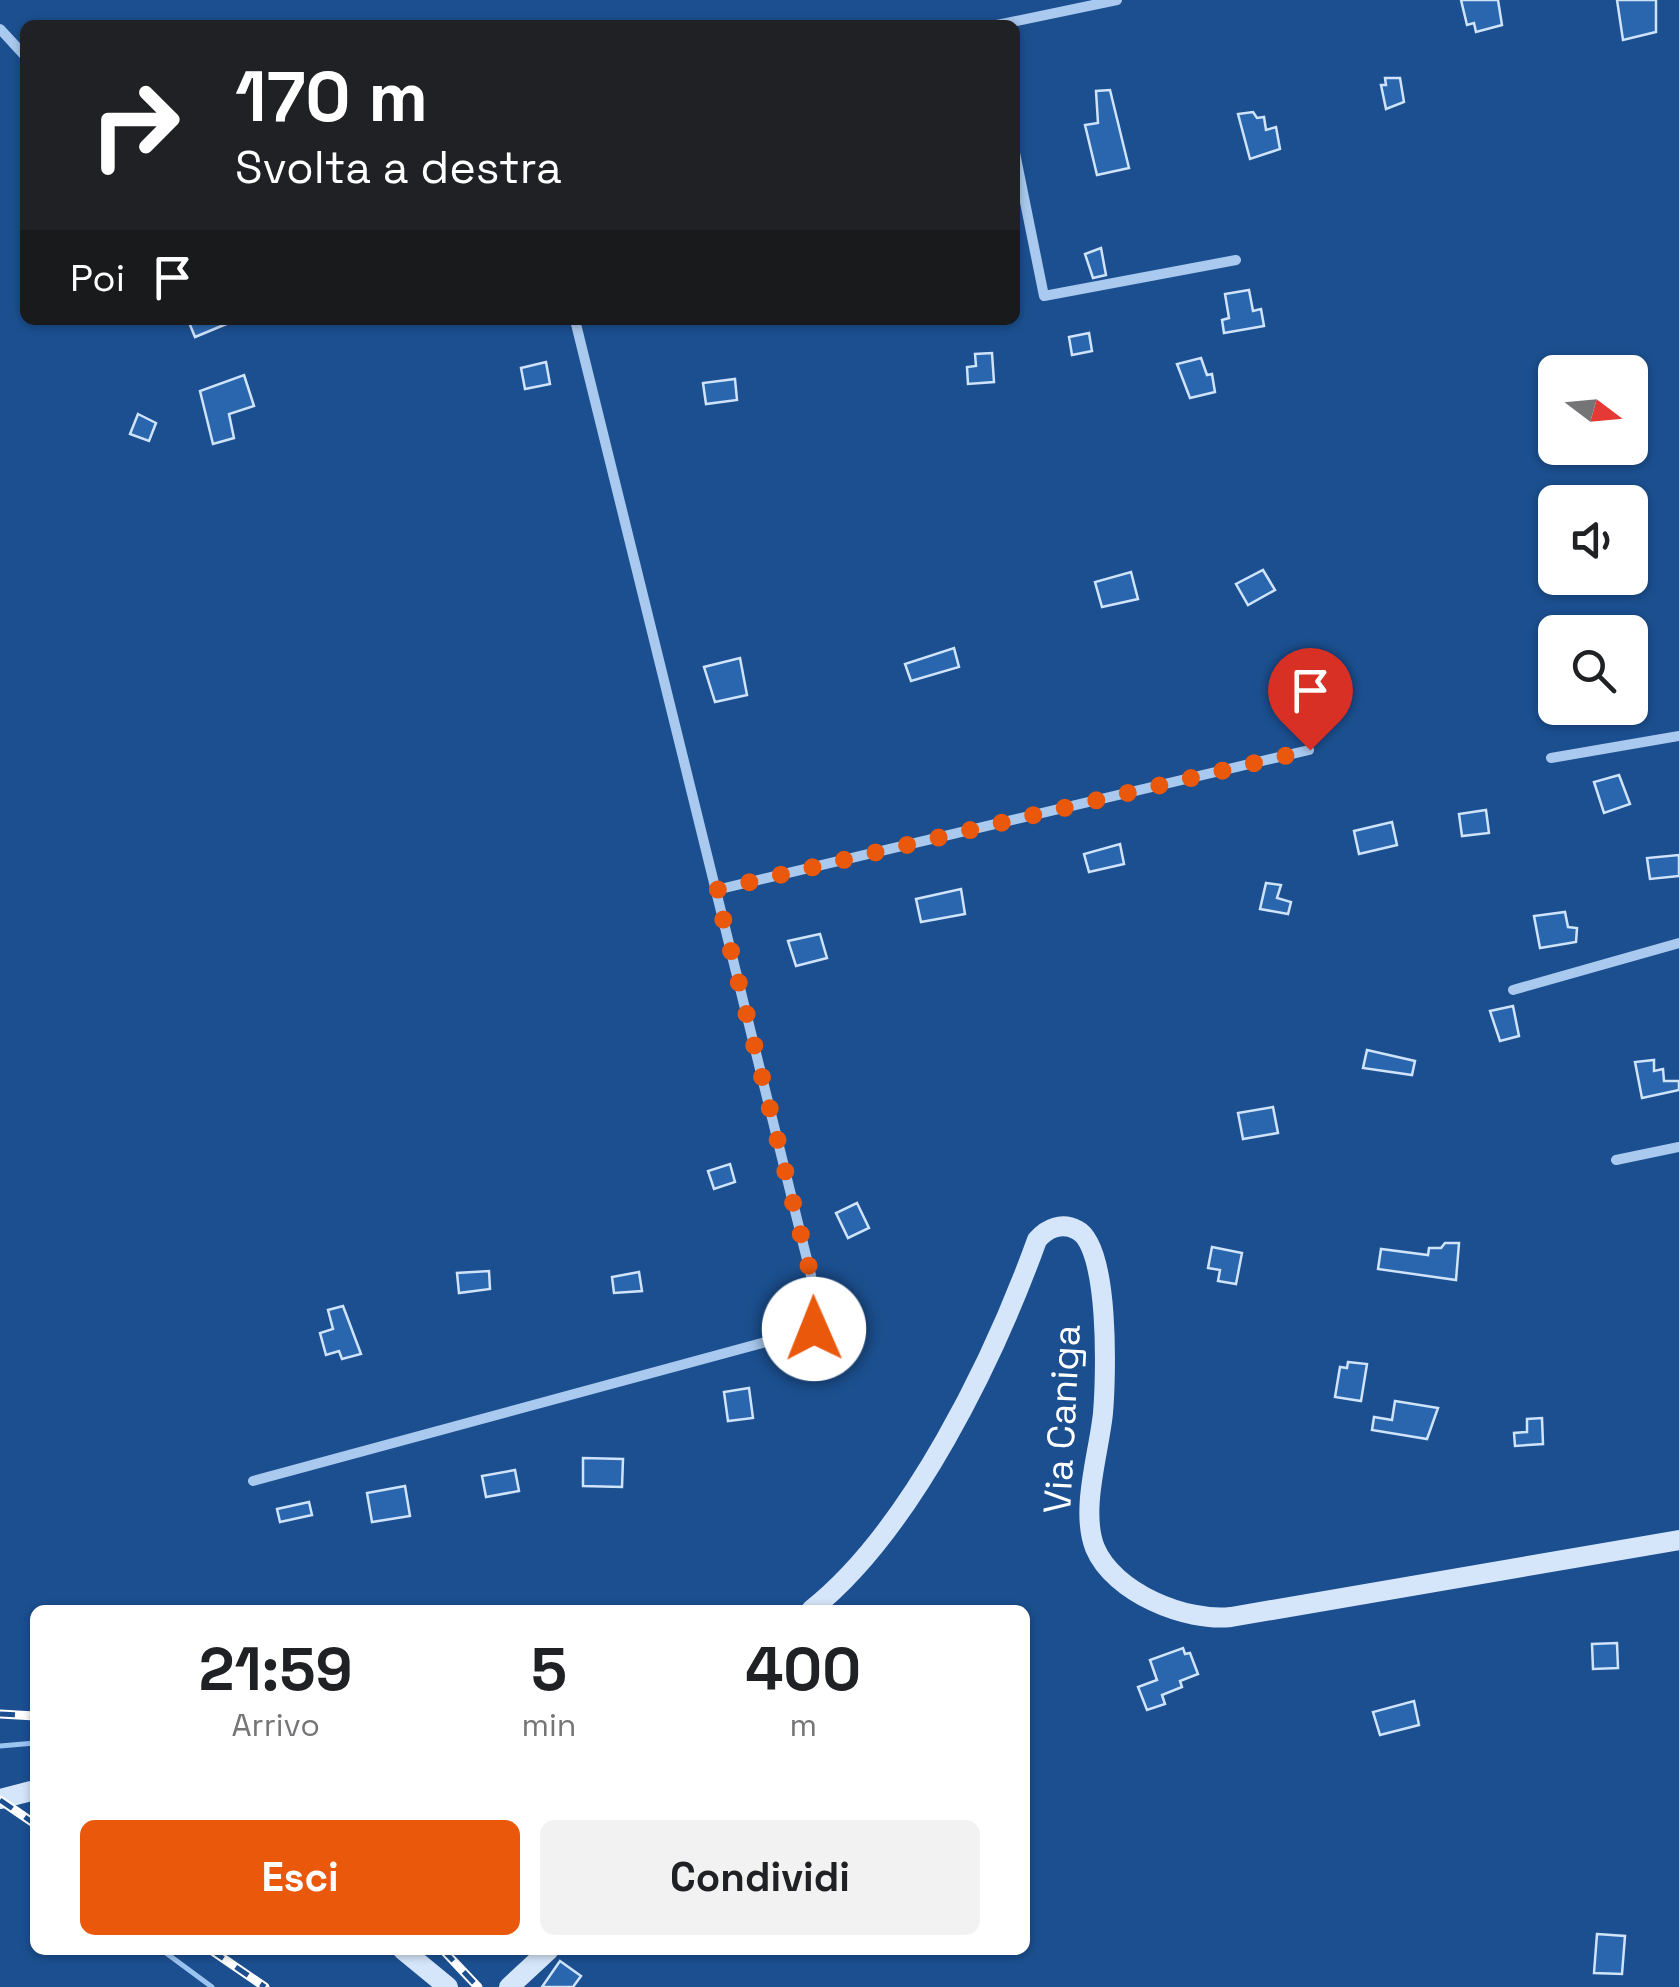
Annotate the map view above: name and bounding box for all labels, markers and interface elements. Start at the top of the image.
text: 170 m [235,52,428,141]
icon: right [70,60,200,190]
text: Svolta a destra [235,139,562,196]
icon: arrive [145,250,200,305]
text: Poi [70,254,125,302]
north arrow [1538,355,1648,465]
map controls [1538,355,1648,725]
button: sound [1538,485,1648,595]
button: search [1538,615,1648,725]
pin [1268,648,1353,751]
icon: arrive [1283,663,1338,718]
position arrow [762,1277,866,1381]
street label: Via Caniga [1033,1323,1091,1515]
text: 21:59 [199,1631,353,1708]
text: 5 [531,1631,567,1708]
text: 400 [745,1631,861,1708]
text: Arrivo [231,1705,320,1745]
text: min [521,1705,576,1745]
text: m [789,1705,817,1745]
button: Esci [80,1820,520,1935]
button: Condividi [540,1820,980,1935]

